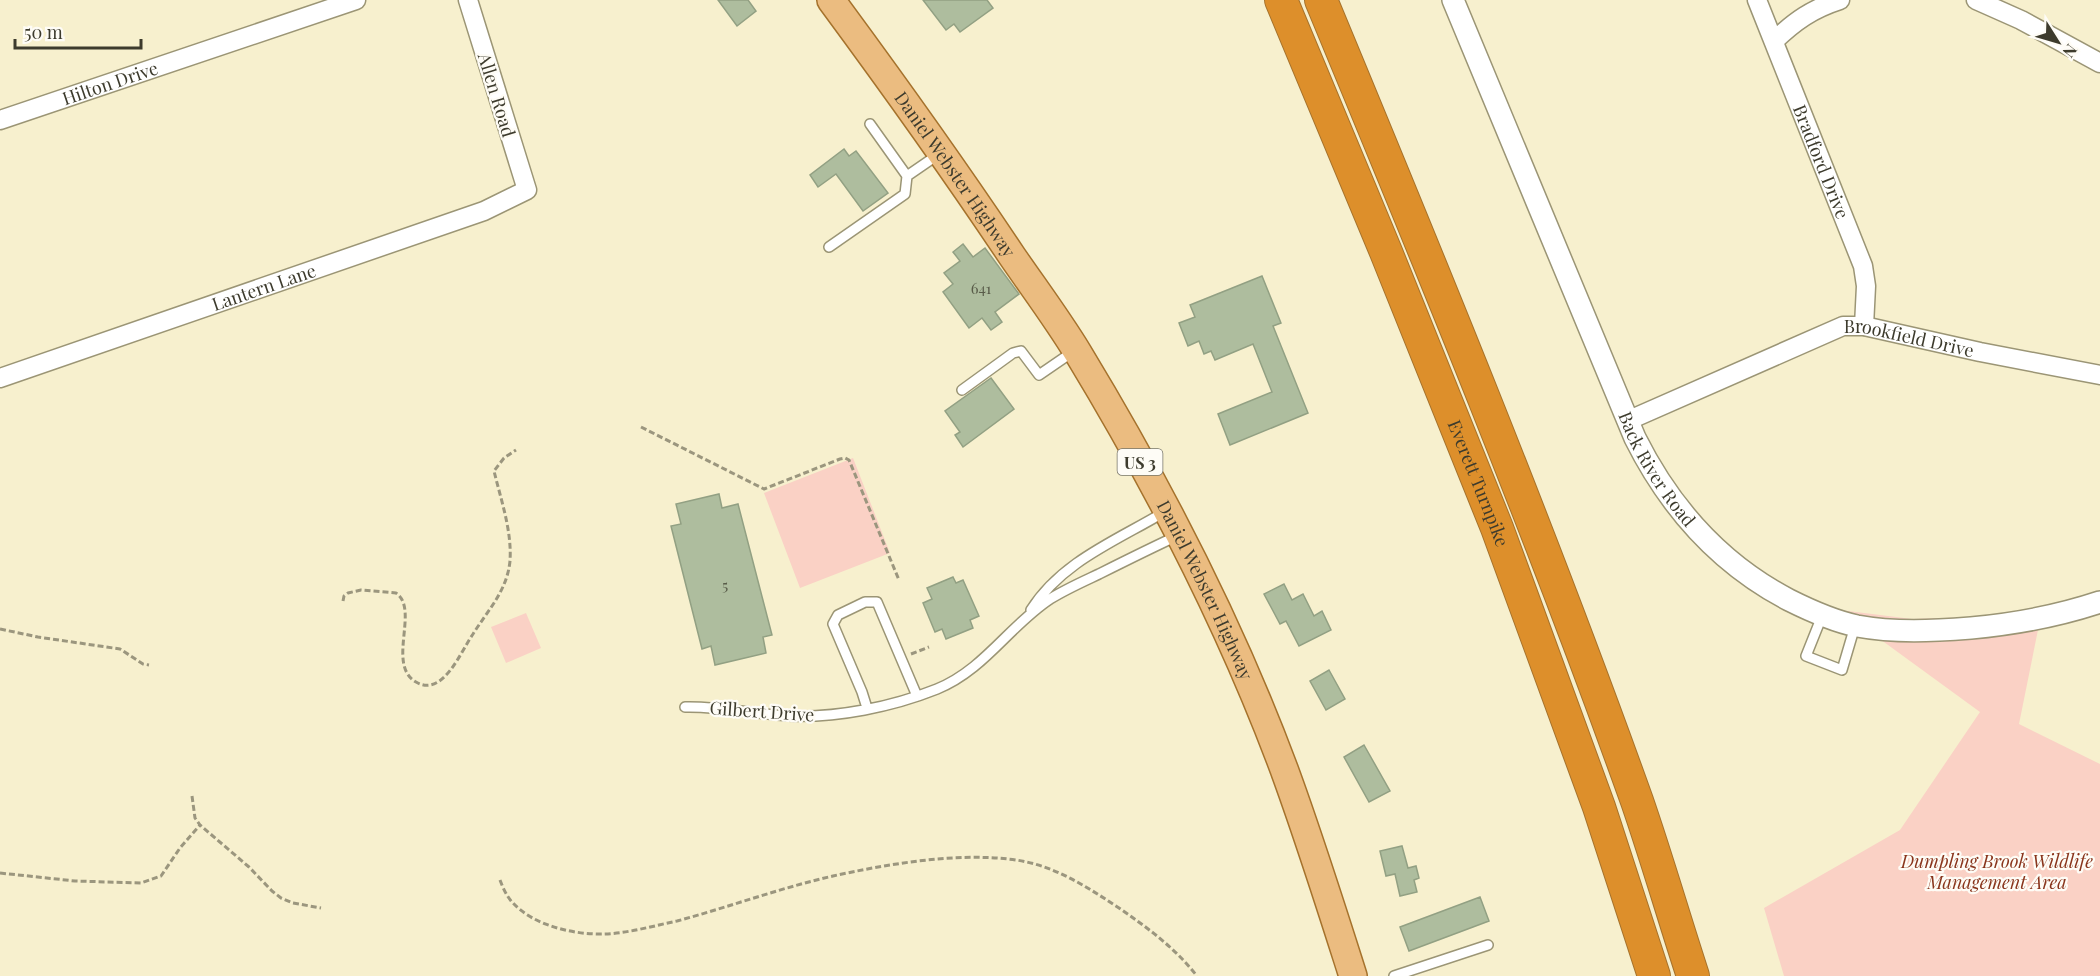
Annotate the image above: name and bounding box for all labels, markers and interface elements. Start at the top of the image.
scale bar [15,12,141,50]
north arrow [2028,12,2088,72]
text: 50 m [24,20,63,44]
text: N [2058,40,2082,63]
street label: Allen Road [473,49,521,140]
street label: Hilton Drive [59,56,161,110]
street label: Daniel Webster Highway [889,86,1021,262]
street label: Bradford Drive [1788,101,1855,222]
street label: Lantern Lane [209,258,319,316]
house number: 641 [971,278,992,298]
street label: Brookfield Drive [1844,314,1976,362]
street label: Back River Road [1613,408,1701,532]
street label: Everett Turnpike [1443,416,1515,550]
road number: US 3 [1118,449,1162,475]
street label: Daniel Webster Highway [1152,496,1259,683]
house number: 5 [722,575,728,595]
street label: Gilbert Drive [709,695,815,727]
park label: Dumpling Brook Wildlife Management Area [1900,849,2093,894]

